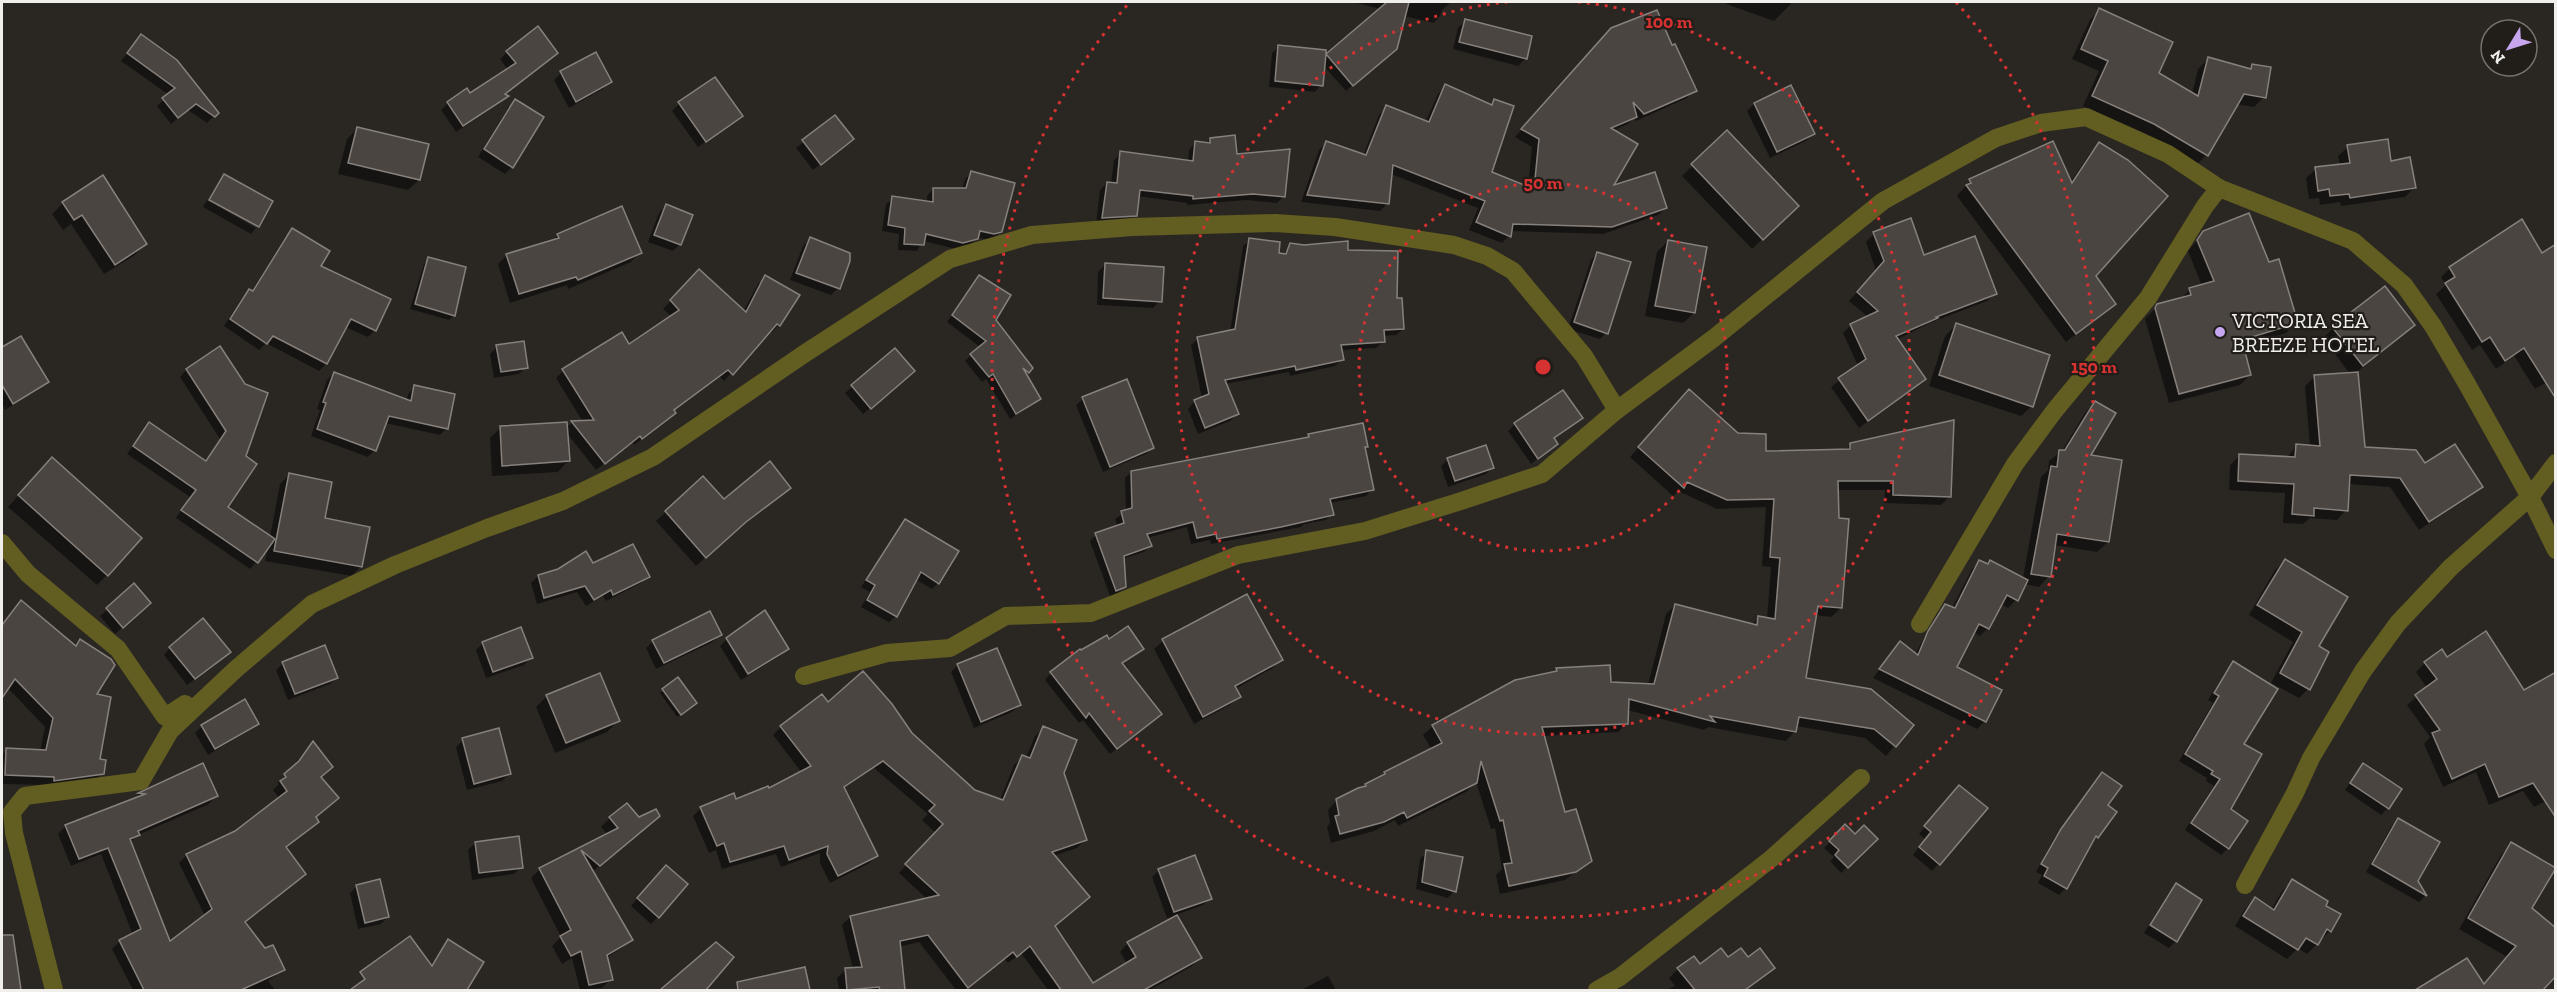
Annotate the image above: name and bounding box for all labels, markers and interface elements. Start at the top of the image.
text: 100 m [1645,11,1693,33]
north arrow [2479,18,2539,78]
text: N [2486,46,2509,68]
text: 50 m [1524,172,1563,194]
place label: VICTORIA SEA BREEZE HOTEL [2231,308,2380,357]
marker: VICTORIA SEA BREEZE HOTEL [2213,325,2227,339]
text: 150 m [2071,356,2117,378]
centre of rings [1533,357,1553,377]

